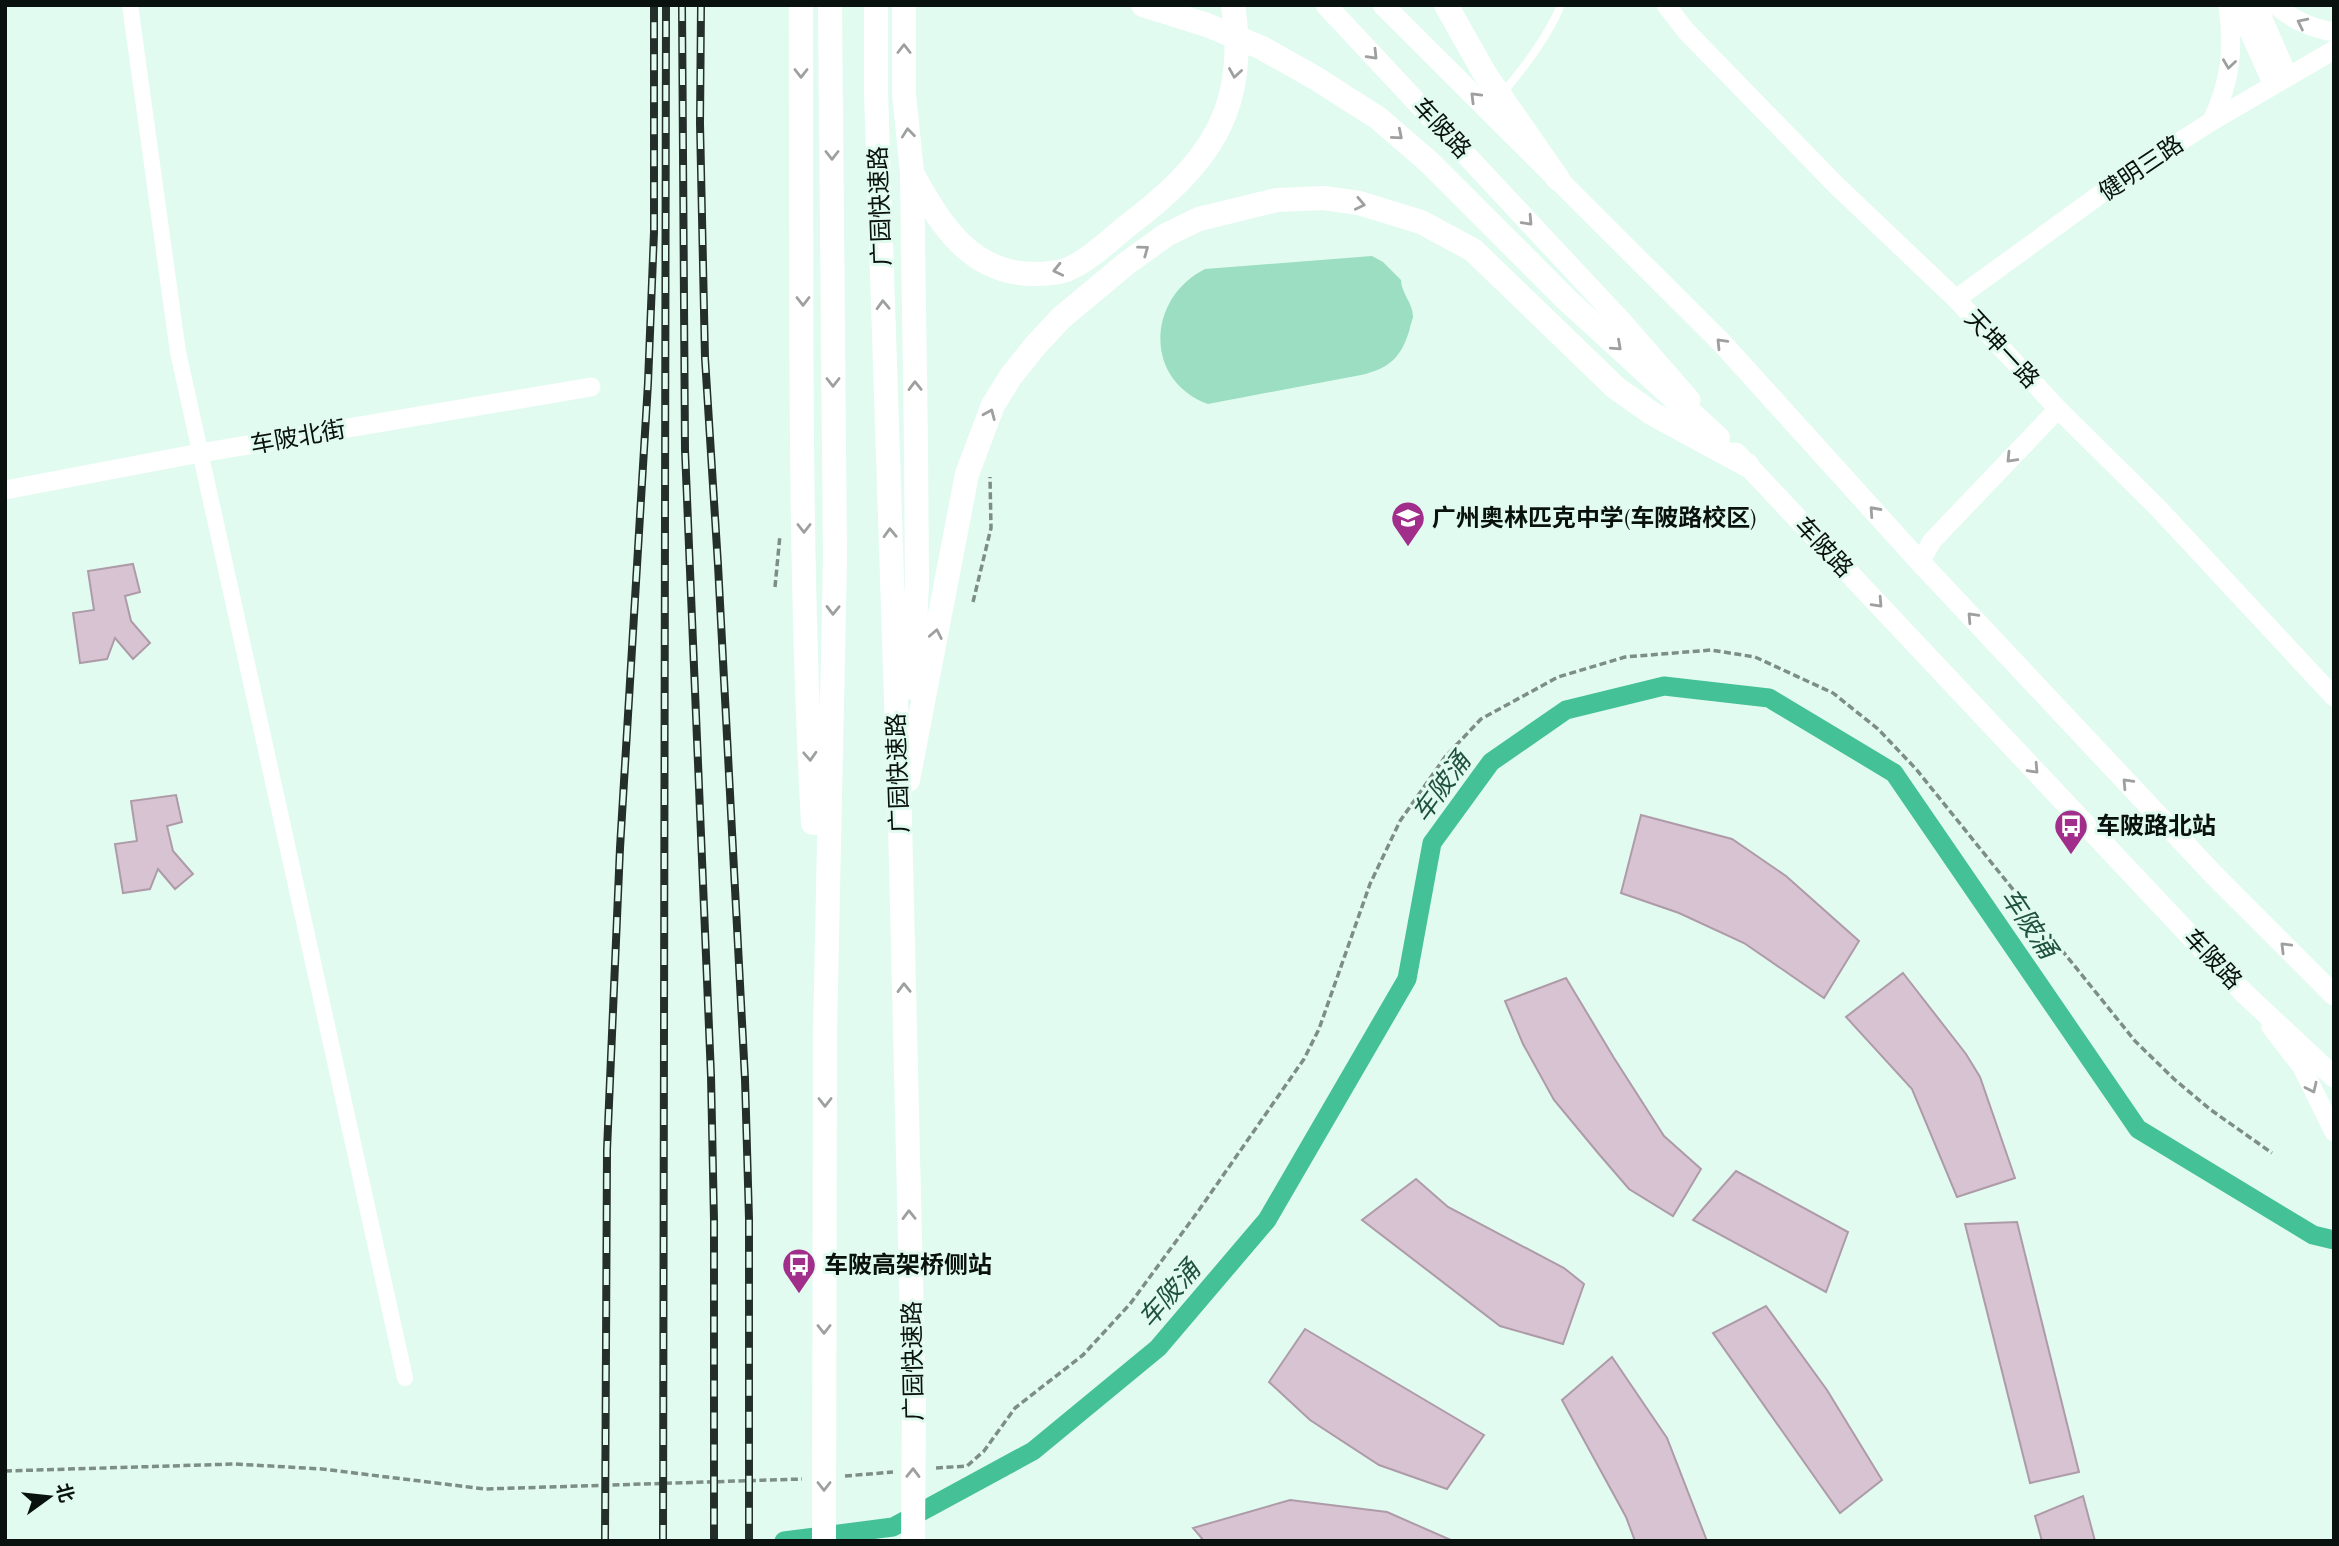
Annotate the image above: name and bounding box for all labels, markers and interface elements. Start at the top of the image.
one-way arrow [2297,17,2309,31]
one-way arrow [896,44,912,54]
one-way arrow [1364,47,1377,60]
one-way arrow [2222,58,2237,70]
one-way arrow [1228,67,1243,79]
one-way arrow [793,69,809,79]
street label: 车陂路 [1404,90,1479,167]
one-way arrow [1470,92,1483,105]
one-way arrow [900,127,915,139]
one-way arrow [1390,127,1403,139]
street label: 健明三路 [2092,127,2191,211]
street label: 广园快速路 [861,145,901,267]
one-way arrow [824,150,840,161]
one-way arrow [1354,196,1366,210]
one-way arrow [1520,213,1532,226]
one-way arrow [1136,246,1149,258]
one-way arrow [1052,262,1064,276]
one-way arrow [795,296,810,307]
one-way arrow [875,300,891,310]
street label: 天坤一路 [1955,302,2047,397]
one-way arrow [1609,338,1622,350]
one-way arrow [1716,338,1729,351]
one-way arrow [825,378,841,388]
one-way arrow [907,381,923,391]
one-way arrow [982,409,996,421]
street label: 车陂北街 [248,412,349,464]
one-way arrow [2006,450,2019,463]
school or university icon: 广州奥林匹克中学(车陂路校区) [1389,499,1427,548]
place label: 广州奥林匹克中学(车陂路校区) [1432,501,1757,537]
one-way arrow [1870,506,1882,519]
street label: 车陂路 [1786,509,1861,586]
one-way arrow [796,524,812,534]
one-way arrow [883,527,898,538]
one-way arrow [1869,595,1882,608]
one-way arrow [826,605,841,616]
one-way arrow [1967,612,1980,625]
one-way arrow [928,628,943,640]
street label: 广园快速路 [879,712,919,834]
water label: 车陂涌 [1403,742,1483,831]
one-way arrow [802,751,817,762]
one-way arrow [2025,761,2038,774]
one-way arrow [2123,778,2136,791]
bus stop icon: 车陂路北站 [2052,807,2090,856]
place label: 车陂路北站 [2096,809,2216,845]
water label: 车陂涌 [1990,880,2068,970]
street label: 车陂路 [2175,921,2250,998]
one-way arrow [2281,942,2294,955]
one-way arrow [896,982,911,993]
one-way arrow [2303,1081,2317,1093]
one-way arrow [817,1097,833,1107]
one-way arrow [902,1209,917,1220]
bus stop icon: 车陂高架桥侧站 [780,1246,818,1295]
place label: 车陂高架桥侧站 [824,1248,992,1284]
water label: 车陂涌 [1129,1250,1212,1337]
street label: 广园快速路 [895,1301,933,1421]
one-way arrow [816,1324,832,1335]
north arrow [14,1462,84,1532]
one-way arrow [906,1467,921,1478]
text: 北 [48,1480,80,1506]
one-way arrow [816,1481,832,1491]

